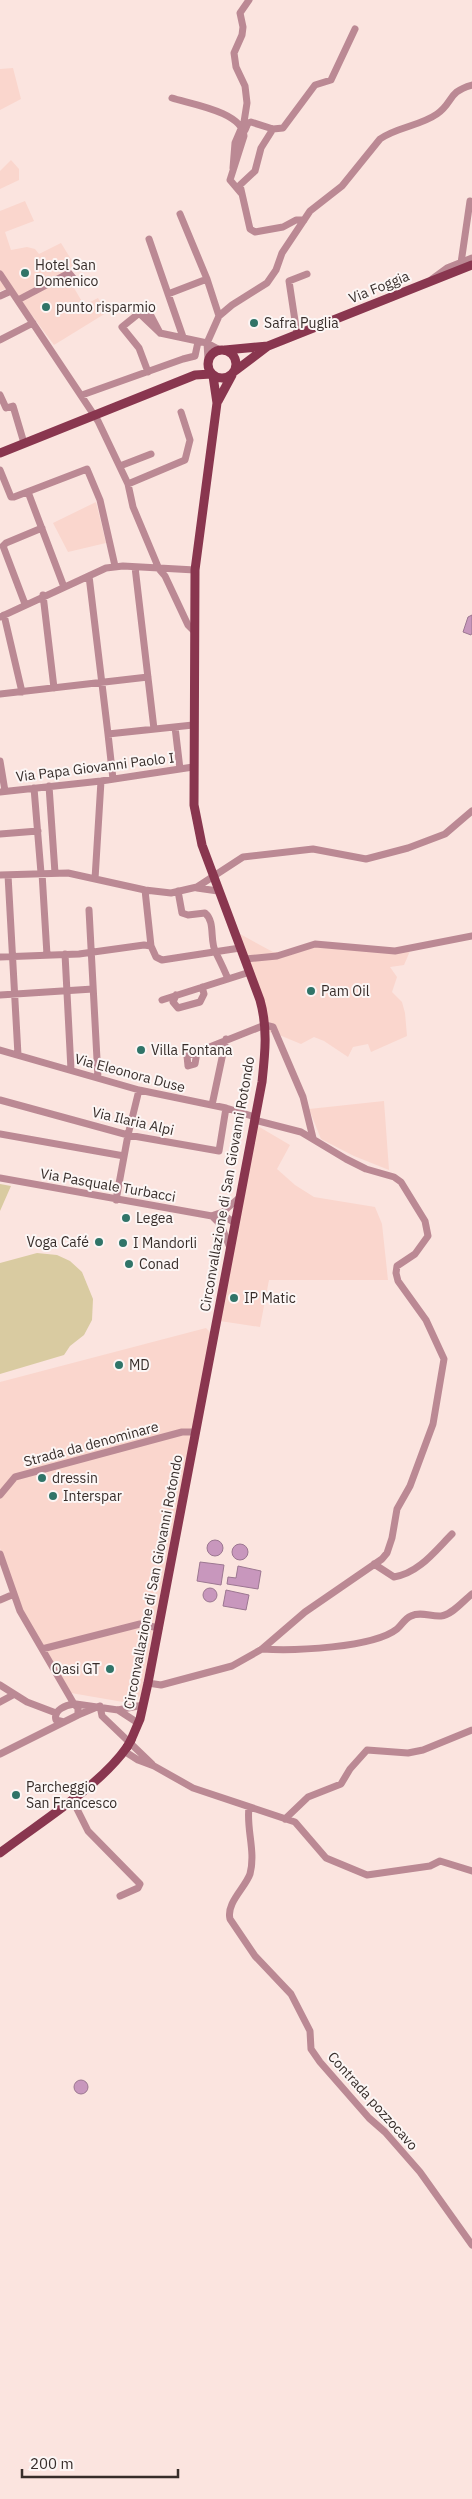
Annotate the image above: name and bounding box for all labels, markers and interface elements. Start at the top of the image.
place label: Hotel San Domenico [35,256,99,290]
street label: Via Foggia [346,266,412,307]
marker: Hotel San Domenico [19,267,31,279]
place label: punto risparmio [56,298,156,316]
marker: punto risparmio [40,301,52,313]
place label: Safra Puglia [264,314,339,332]
marker: Safra Puglia [248,317,260,329]
street label: Via Papa Giovanni Paolo I [15,748,175,786]
place label: Pam Oil [321,982,370,1000]
marker: Pam Oil [305,985,317,997]
place label: Villa Fontana [151,1041,233,1059]
marker: Villa Fontana [135,1044,147,1056]
street label: Via Eleonora Duse [73,1050,188,1097]
street label: Circonvallazione di San Giovanni Rotondo [196,1055,258,1313]
street label: Via Ilaria Alpi [90,1103,176,1139]
street label: Via Pasquale Turbacci [39,1164,177,1206]
place label: Legea [136,1209,174,1227]
marker: Legea [120,1212,132,1224]
place label: Voga Café [27,1233,89,1251]
place label: I Mandorli [133,1234,197,1252]
marker: Voga Café [93,1236,105,1248]
marker: I Mandorli [117,1237,129,1249]
place label: Conad [139,1255,179,1273]
marker: Conad [123,1258,135,1270]
place label: IP Matic [244,1289,296,1307]
marker: IP Matic [228,1292,240,1304]
place label: MD [129,1356,150,1374]
marker: MD [113,1359,125,1371]
street label: Strada da denominare [22,1417,161,1471]
street label: Circonvallazione di San Giovanni Rotondo [119,1453,187,1711]
place label: dressin [52,1469,98,1487]
marker: dressin [36,1472,48,1484]
place label: Interspar [63,1487,122,1505]
marker: Interspar [47,1490,59,1502]
place label: Oasi GT [52,1660,100,1678]
marker: Oasi GT [104,1663,116,1675]
place label: Parcheggio San Francesco [26,1778,117,1812]
marker: Parcheggio San Francesco [10,1789,22,1801]
street label: Contrada pozzocavo [324,2048,422,2154]
scale bar [22,2446,179,2478]
text: 200 m [30,2454,74,2473]

